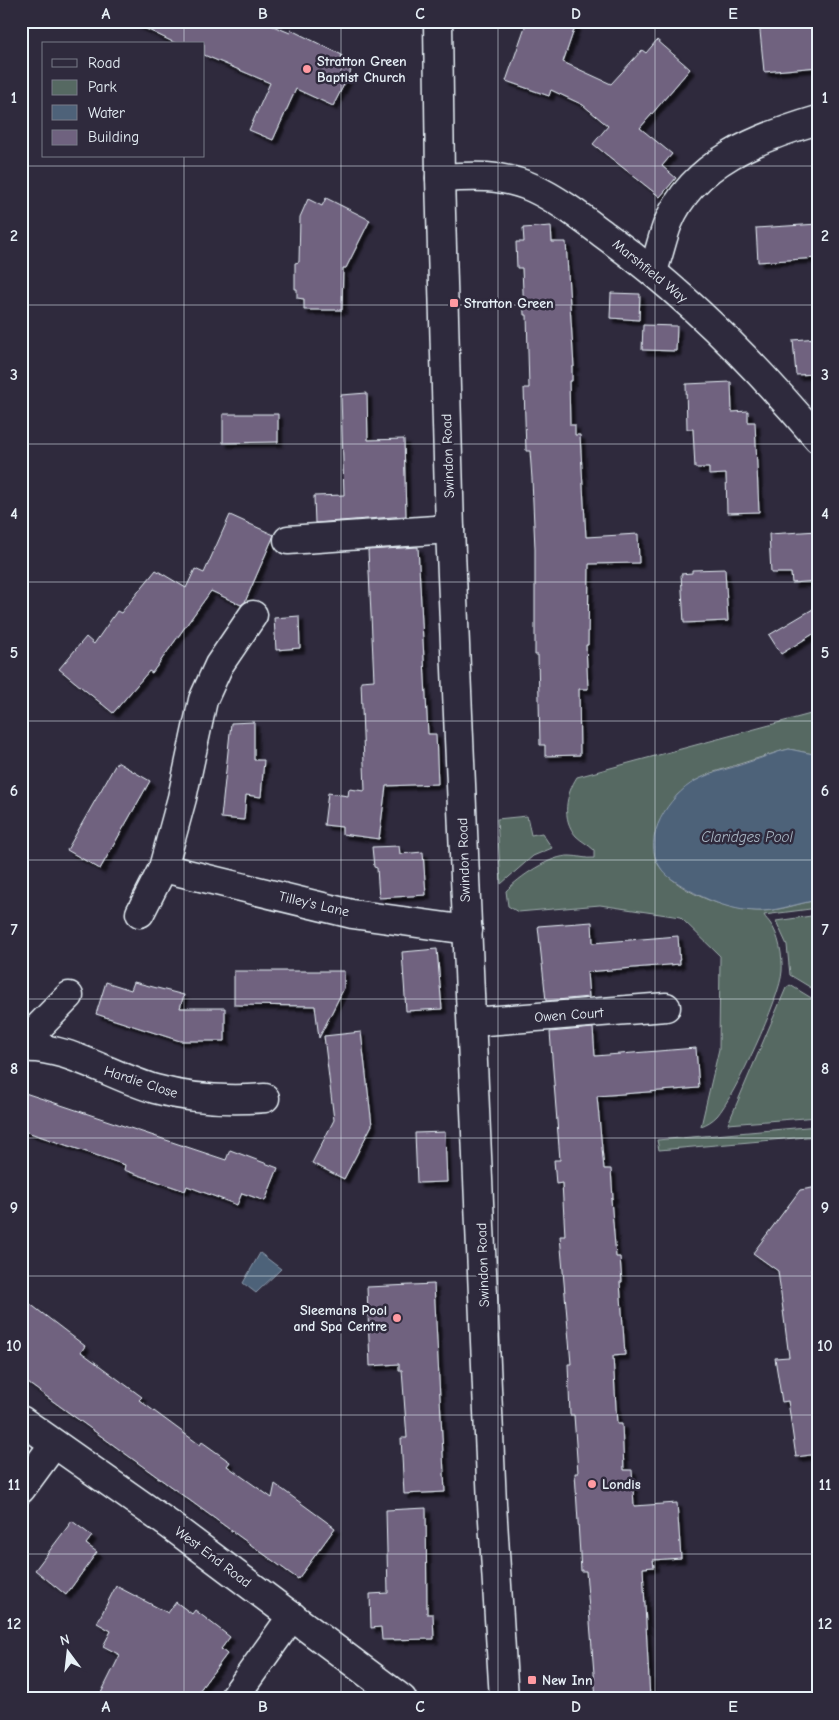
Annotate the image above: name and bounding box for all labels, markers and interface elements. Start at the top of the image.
text: A [102,5,111,23]
text: B [258,5,268,23]
text: C [415,5,425,23]
text: D [571,5,581,23]
text: E [728,5,738,23]
legend [42,42,205,158]
place label: Stratton Green Baptist Church [317,53,407,86]
text: Road [88,54,120,72]
marker: Stratton Green Baptist Church [301,63,313,75]
text: Park [88,78,117,96]
text: 1 [11,89,17,107]
text: 1 [822,89,828,107]
text: Water [88,104,125,122]
text: Building [88,128,139,146]
text: 2 [10,227,18,245]
text: 2 [821,227,829,245]
street label: Marshfield Way [609,236,692,307]
place label: Stratton Green [464,295,554,312]
marker: Stratton Green [448,297,460,309]
text: 3 [10,366,18,384]
text: 3 [821,366,829,384]
street label: Swindon Road [438,413,458,499]
text: 4 [10,505,18,523]
text: 4 [821,505,829,523]
text: 5 [10,644,18,662]
text: 5 [821,644,829,662]
text: 6 [10,782,18,800]
text: 6 [821,782,829,800]
street label: Swindon Road [454,817,474,903]
water label: Claridges Pool [701,828,794,846]
street label: Tilley's Lane [277,888,351,920]
text: 7 [10,921,18,939]
text: 7 [821,921,829,939]
street label: Owen Court [534,1004,605,1026]
text: 8 [10,1060,18,1078]
text: 8 [821,1060,829,1078]
street label: Hardie Close [102,1062,180,1102]
text: 9 [10,1199,18,1217]
text: 9 [821,1199,829,1217]
street label: Swindon Road [473,1222,493,1308]
place label: Sleemans Pool and Spa Centre [293,1302,387,1335]
marker: Sleemans Pool and Spa Centre [391,1312,403,1324]
text: 10 [6,1337,22,1355]
text: 10 [817,1337,833,1355]
text: 11 [8,1476,20,1494]
place label: Londis [602,1476,641,1493]
text: 11 [819,1476,831,1494]
marker: Londis [586,1478,598,1490]
street label: West End Road [171,1523,255,1591]
text: 12 [7,1615,21,1633]
text: 12 [818,1615,832,1633]
north arrow [42,1628,92,1678]
text: N [58,1631,71,1649]
place label: New Inn [542,1672,593,1689]
marker: New Inn [526,1674,538,1686]
text: A [102,1698,111,1716]
text: B [258,1698,268,1716]
text: C [415,1698,425,1716]
text: D [571,1698,581,1716]
text: E [728,1698,738,1716]

